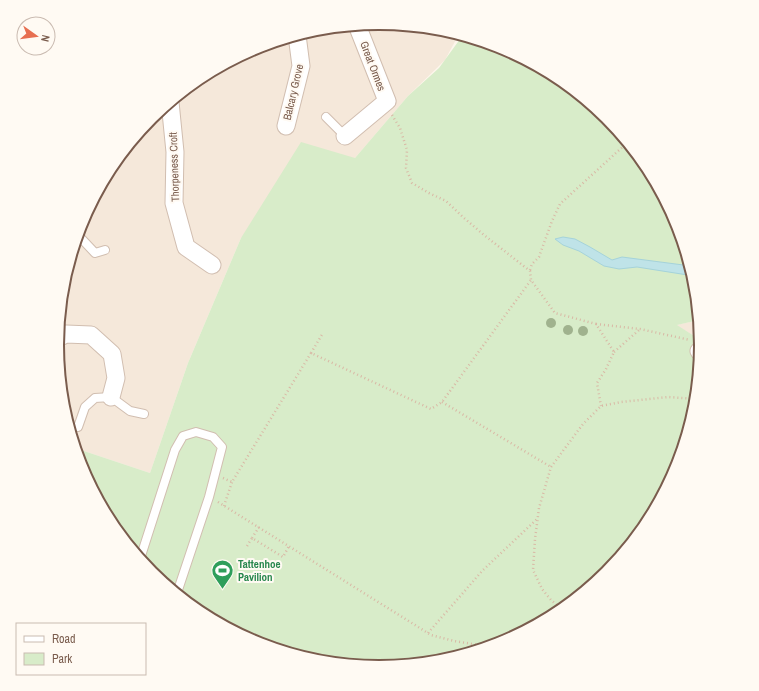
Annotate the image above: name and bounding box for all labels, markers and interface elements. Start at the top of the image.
north arrow [16,16,56,56]
text: N [38,34,53,43]
street label: Great Ormes [357,39,389,93]
street label: Balcary Grove [280,63,306,121]
street label: Thorpeness Croft [166,131,182,202]
sports icon: Tattenhoe Pavilion [210,557,236,590]
place label: Tattenhoe Pavilion [238,557,280,584]
legend [16,623,146,675]
text: Road [52,631,76,647]
text: Park [52,651,72,667]

